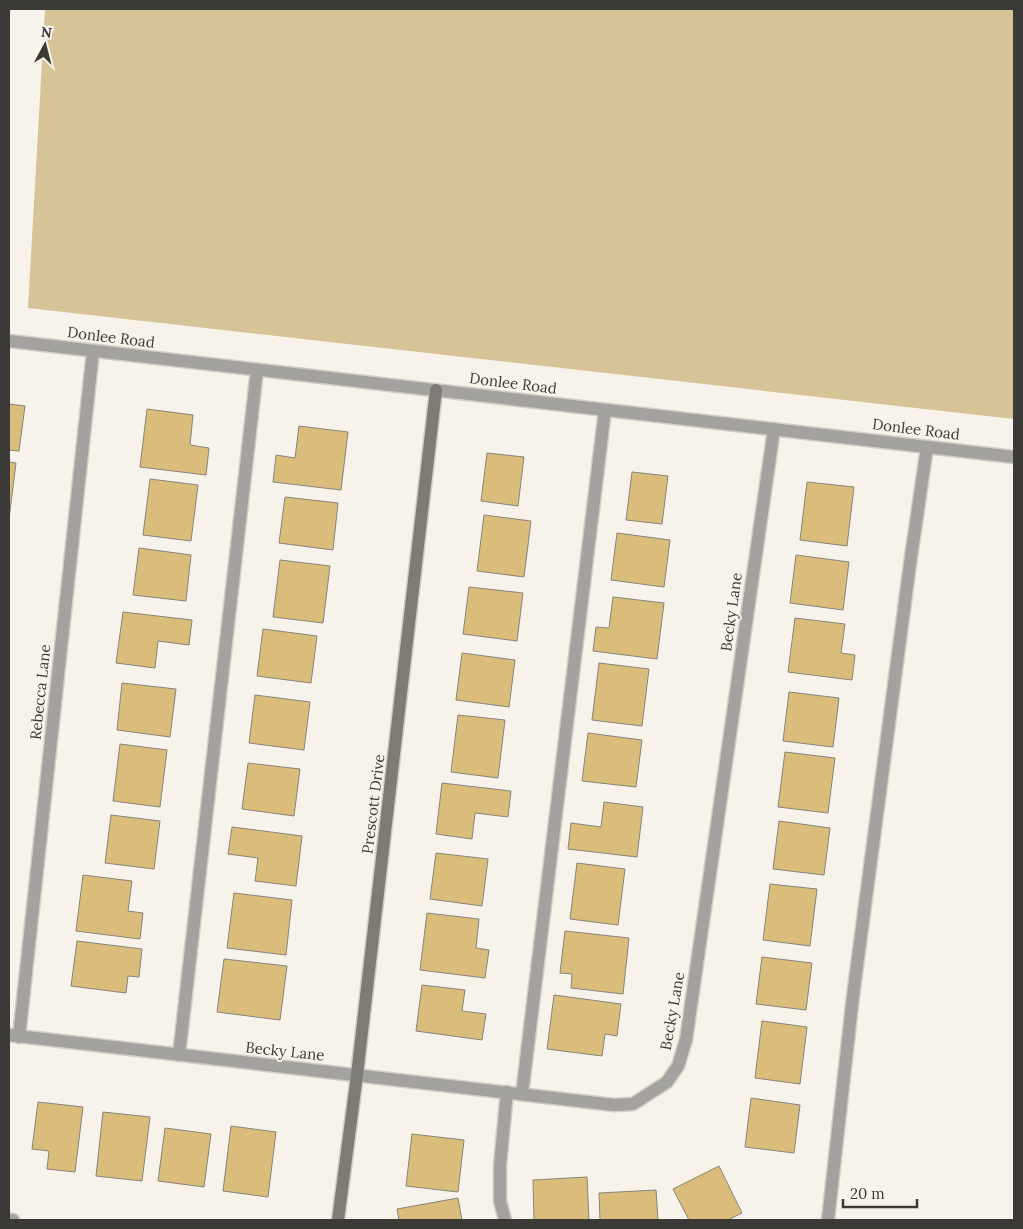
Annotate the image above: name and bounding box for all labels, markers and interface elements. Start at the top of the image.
north arrow [20,20,70,70]
text: N [40,23,53,42]
street label: Donlee Road [66,322,156,352]
street label: Donlee Road [468,368,558,398]
street label: Donlee Road [871,414,961,444]
street label: Becky Lane [716,571,746,653]
street label: Rebecca Lane [26,643,54,741]
street label: Prescott Drive [357,753,389,855]
street label: Becky Lane [656,970,688,1052]
street label: Becky Lane [245,1037,325,1065]
scale bar [843,1176,917,1208]
text: 20 m [850,1184,885,1203]

